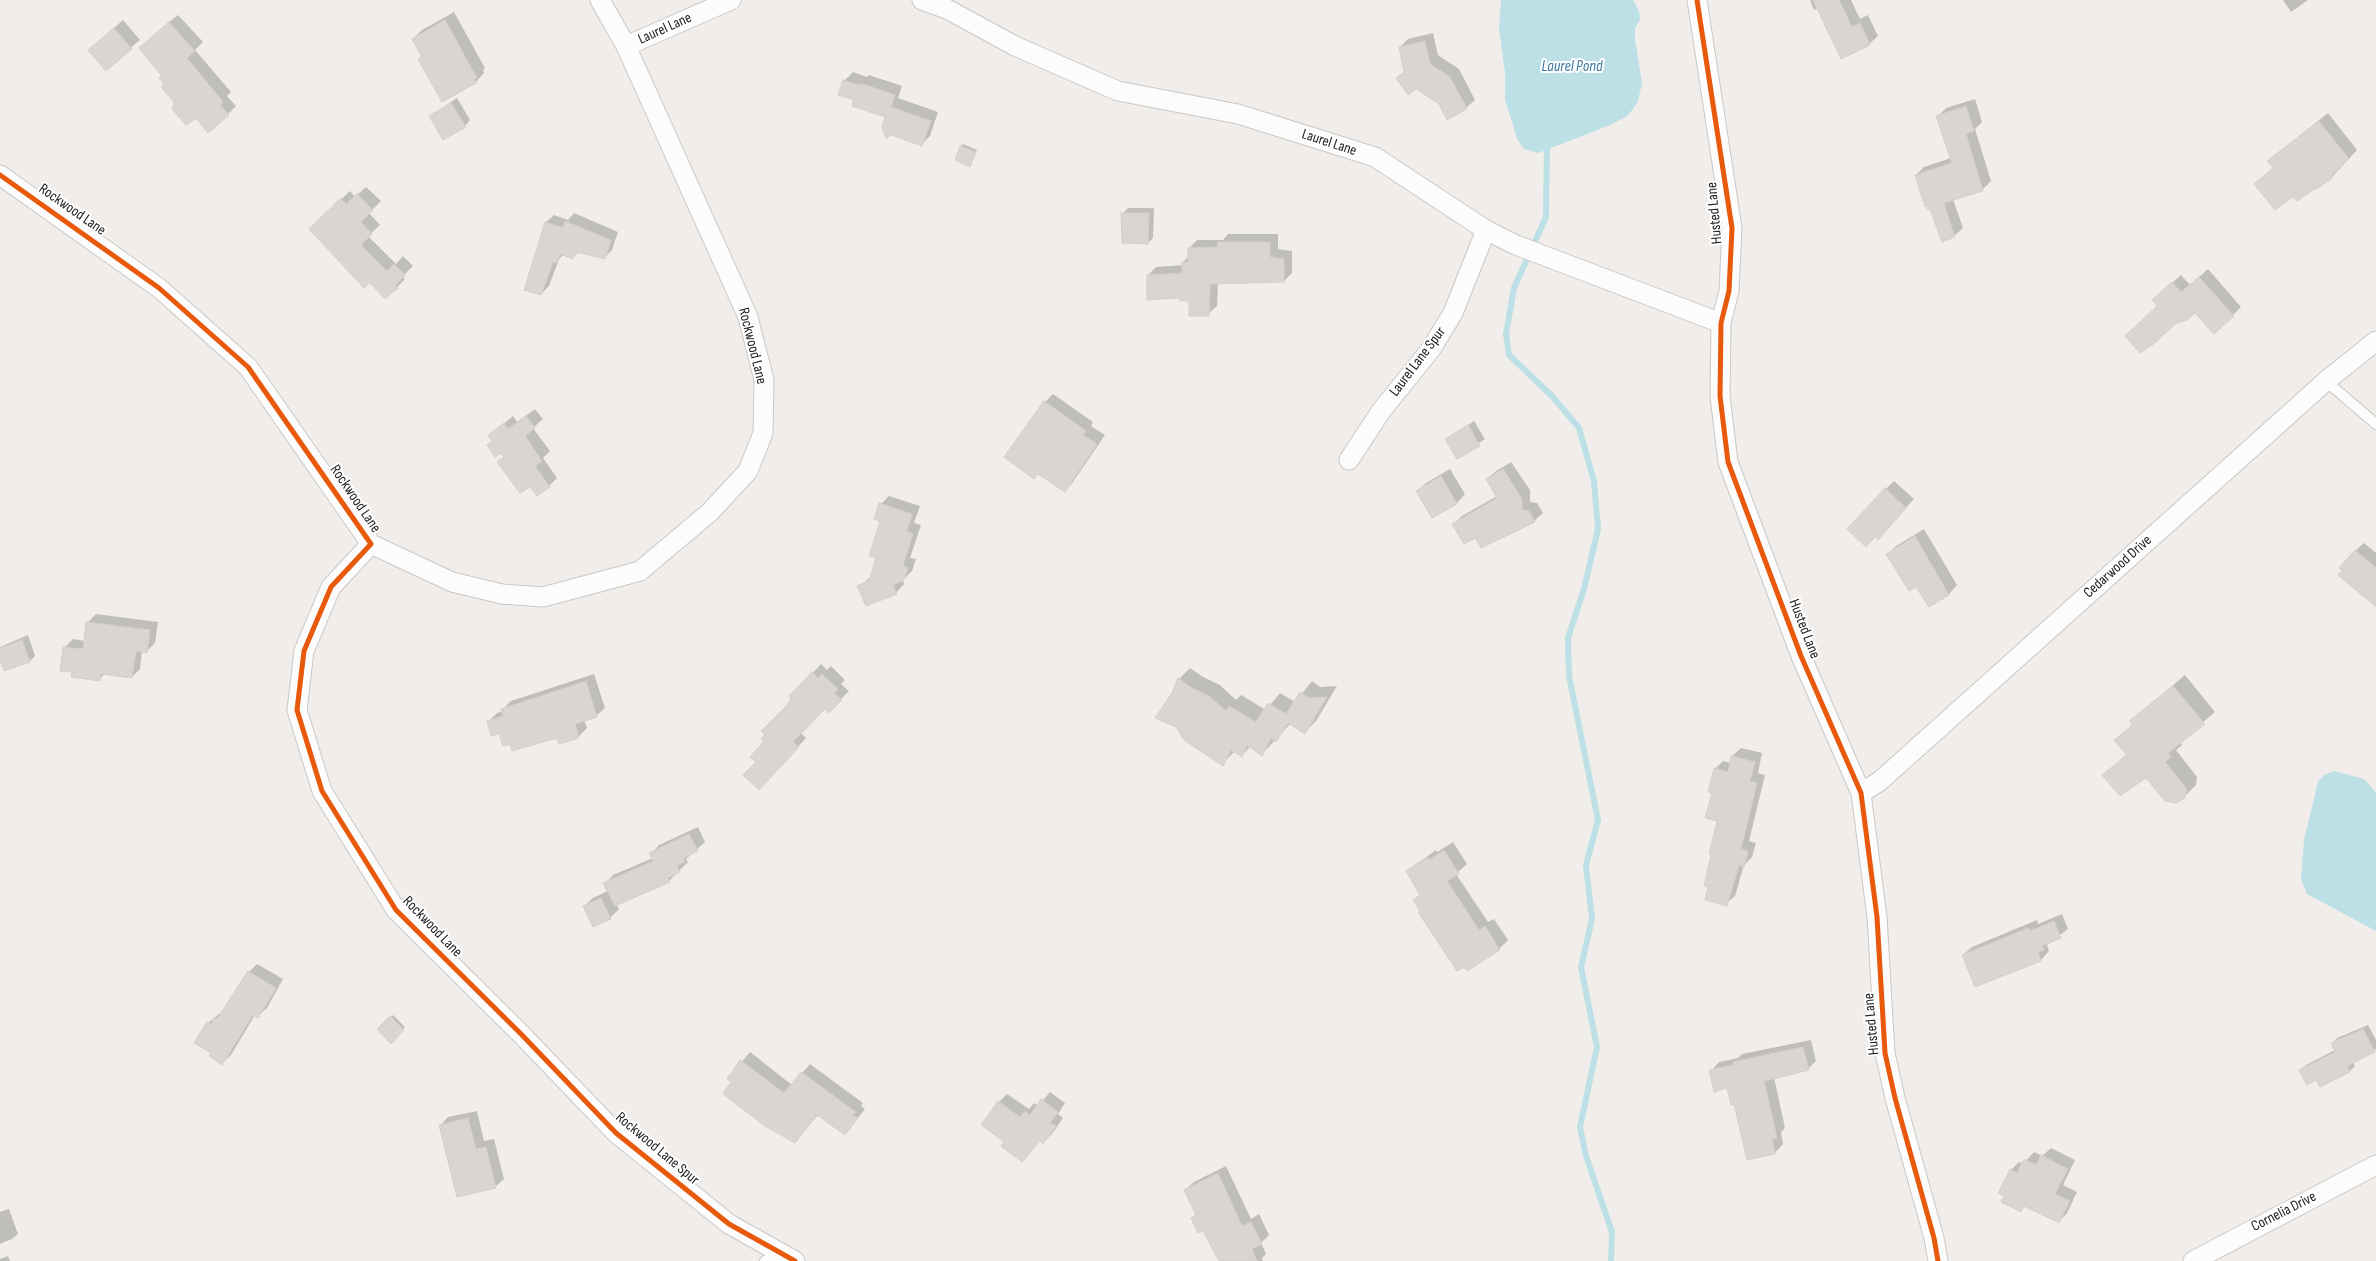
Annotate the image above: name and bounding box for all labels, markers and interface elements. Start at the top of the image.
street label: Laurel Lane [635,9,695,49]
water label: Laurel Pond [1542,57,1602,77]
street label: Laurel Lane [1299,126,1359,160]
street label: Rockwood Lane [35,180,109,240]
street label: Husted Lane [1703,181,1727,245]
street label: Rockwood Lane [734,306,770,386]
street label: Laurel Lane Spur [1386,324,1450,400]
street label: Rockwood Lane [326,462,384,536]
street label: Cedarwood Drive [2080,532,2156,602]
street label: Husted Lane [1784,597,1824,661]
street label: Rockwood Lane [398,893,466,961]
street label: Husted Lane [1860,992,1884,1056]
street label: Rockwood Lane Spur [612,1109,702,1189]
street label: Cornelia Drive [2249,1188,2319,1236]

